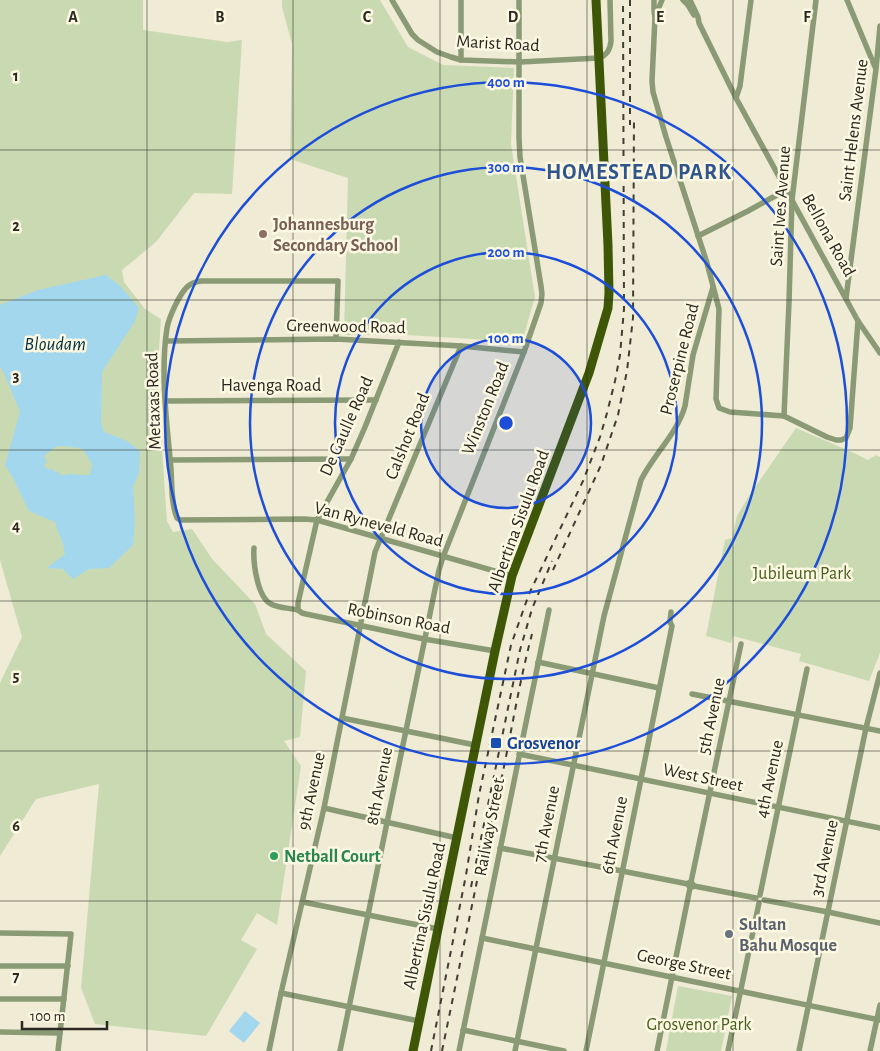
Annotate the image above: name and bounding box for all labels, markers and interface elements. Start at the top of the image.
text: A [68,9,78,25]
text: B [215,9,225,25]
text: C [363,9,372,25]
text: D [508,9,519,25]
text: E [656,9,664,25]
text: F [803,9,811,25]
street label: Marist Road [456,33,540,55]
street label: Saint Helens Avenue [836,58,872,202]
text: 1 [13,68,19,84]
text: 400 m [487,75,525,90]
street label: Saint Ives Avenue [768,145,794,267]
text: 300 m [488,160,524,175]
district label: HOMESTEAD PARK [546,161,732,183]
street label: Bellona Road [798,191,858,280]
place label: Johannesburg Secondary School [273,216,398,255]
text: 2 [12,218,20,234]
marker: Johannesburg Secondary School [257,228,269,240]
text: 200 m [487,245,525,260]
street label: Proserpine Road [657,302,703,417]
street label: Greenwood Road [286,317,406,337]
text: 100 m [488,331,524,346]
water label: Bloudam [24,335,86,354]
street label: Metaxas Road [143,352,165,450]
street label: Winston Road [459,359,513,457]
text: 3 [13,368,20,384]
street label: De Gaulle Road [317,374,377,479]
street label: Havenga Road [221,377,321,395]
street label: Calshot Road [382,391,433,482]
centre of rings [497,414,515,432]
street label: Albertina Sisulu Road [485,448,553,595]
street label: Van Ryneveld Road [312,499,445,551]
text: 4 [12,518,20,534]
park label: Jubileum Park [753,565,852,583]
street label: Robinson Road [346,600,452,638]
text: 5 [13,668,20,684]
street label: 5th Avenue [695,676,729,756]
place label: Grosvenor [507,735,581,753]
marker: Grosvenor [489,736,503,750]
street label: 4th Avenue [753,739,787,820]
street label: 8th Avenue [364,746,396,827]
street label: 9th Avenue [295,751,329,832]
street label: West Street [661,761,745,795]
street label: Railway Street [472,776,508,878]
street label: 7th Avenue [531,784,563,864]
street label: 6th Avenue [599,795,631,876]
text: 6 [12,818,20,834]
street label: 3rd Avenue [808,818,842,898]
street label: Albertina Sisulu Road [401,841,449,991]
place label: Netball Court [284,848,381,866]
marker: Netball Court [268,850,280,862]
place label: Sultan Bahu Mosque [739,916,837,955]
marker: Sultan Bahu Mosque [723,928,735,940]
street label: George Street [635,946,733,984]
text: 7 [13,969,20,985]
scale bar [22,998,108,1030]
text: 100 m [30,1009,65,1024]
park label: Grosvenor Park [646,1016,752,1034]

